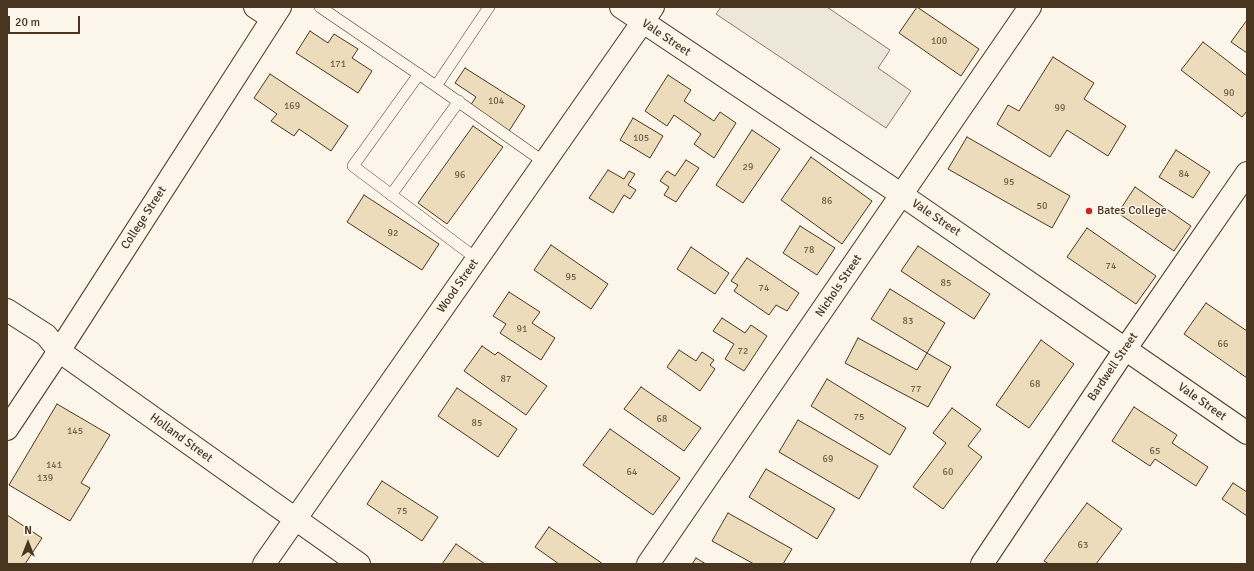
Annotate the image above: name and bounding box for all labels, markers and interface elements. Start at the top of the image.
scale bar [10,8,82,34]
text: 20 m [15,15,40,30]
street label: Vale Street [639,16,693,60]
house number: 100 [931,35,947,47]
house number: 171 [330,58,346,70]
house number: 90 [1224,87,1234,99]
house number: 104 [488,95,504,107]
house number: 169 [284,100,300,112]
house number: 99 [1055,102,1065,114]
house number: 105 [633,132,649,144]
house number: 29 [743,161,753,173]
house number: 84 [1179,168,1189,180]
house number: 96 [455,169,465,181]
house number: 95 [1004,176,1014,188]
street label: College Street [118,184,170,252]
house number: 86 [822,195,832,207]
street label: Vale Street [909,196,963,240]
house number: 50 [1037,200,1047,212]
place label: Bates College [1097,204,1167,218]
marker: Bates College [1084,206,1094,216]
house number: 92 [388,227,398,239]
house number: 78 [804,244,814,256]
street label: Nichols Street [813,252,865,320]
street label: Wood Street [434,256,482,316]
house number: 74 [1106,260,1116,272]
house number: 95 [566,271,576,283]
house number: 85 [941,277,951,289]
house number: 74 [759,282,769,294]
house number: 83 [903,315,913,327]
house number: 91 [517,323,527,335]
street label: Bardwell Street [1085,330,1141,404]
house number: 66 [1218,338,1228,350]
house number: 72 [738,345,748,357]
house number: 87 [501,373,511,385]
house number: 68 [1030,378,1040,390]
street label: Vale Street [1175,380,1229,424]
house number: 77 [911,383,921,395]
street label: Holland Street [147,410,215,466]
house number: 75 [854,411,864,423]
house number: 68 [657,413,667,425]
house number: 85 [472,417,482,429]
house number: 145 [67,425,83,437]
house number: 65 [1150,445,1160,457]
house number: 69 [823,453,833,465]
house number: 141 [46,459,62,471]
house number: 64 [627,466,637,478]
house number: 60 [943,466,953,478]
house number: 139 [37,472,53,484]
house number: 75 [397,505,407,517]
north arrow [8,523,48,563]
text: N [24,524,32,537]
house number: 63 [1078,539,1088,551]

